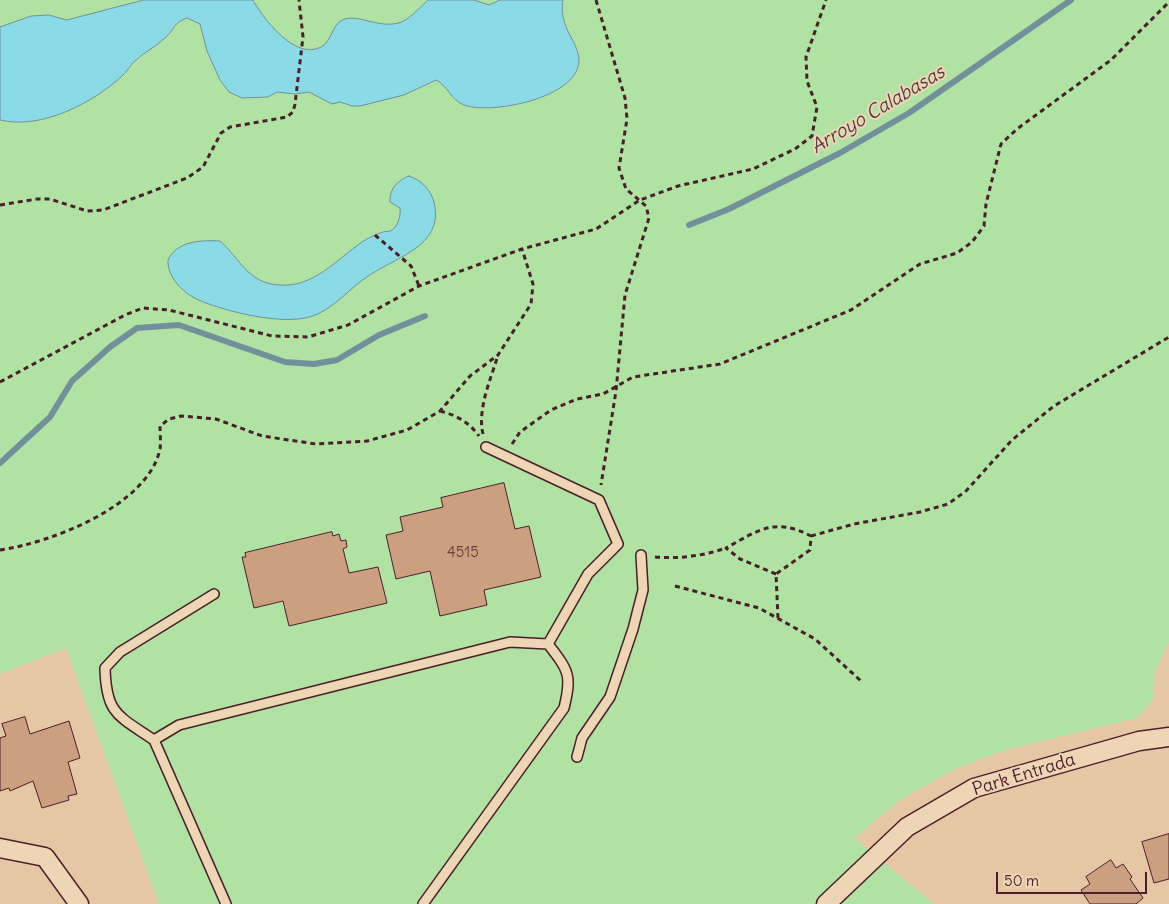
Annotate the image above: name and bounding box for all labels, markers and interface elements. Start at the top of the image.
water label: Arroyo Calabasas [807,61,949,159]
house number: 4515 [447,544,479,562]
street label: Park Entrada [970,749,1078,801]
scale bar [999,862,1150,894]
text: 50 m [1004,871,1039,890]

